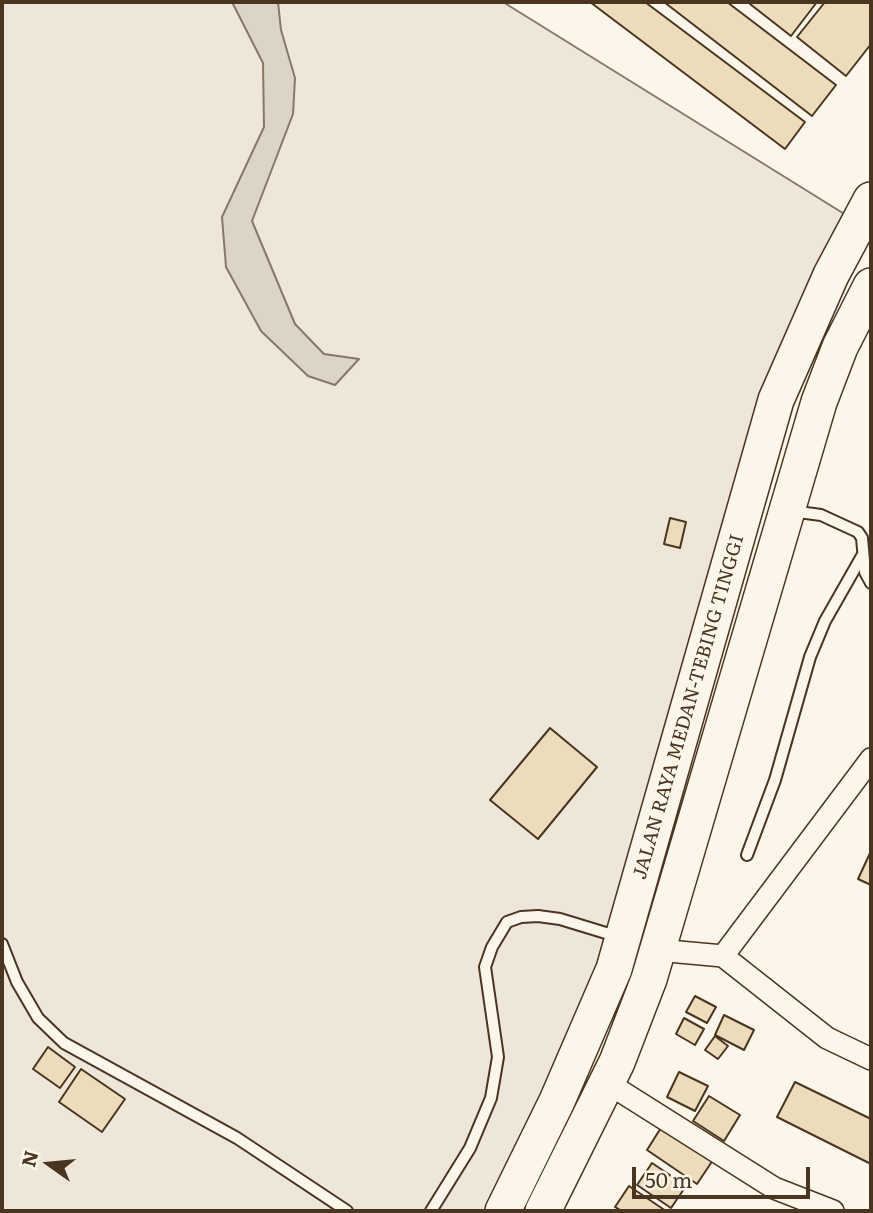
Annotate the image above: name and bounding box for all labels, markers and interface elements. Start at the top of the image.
street label: JALAN RAYA MEDAN-TEBING TINGGI [629,532,749,882]
north arrow [14,1129,84,1199]
text: N [13,1147,44,1170]
scale bar [635,1154,814,1198]
text: 50 m [645,1163,692,1194]

